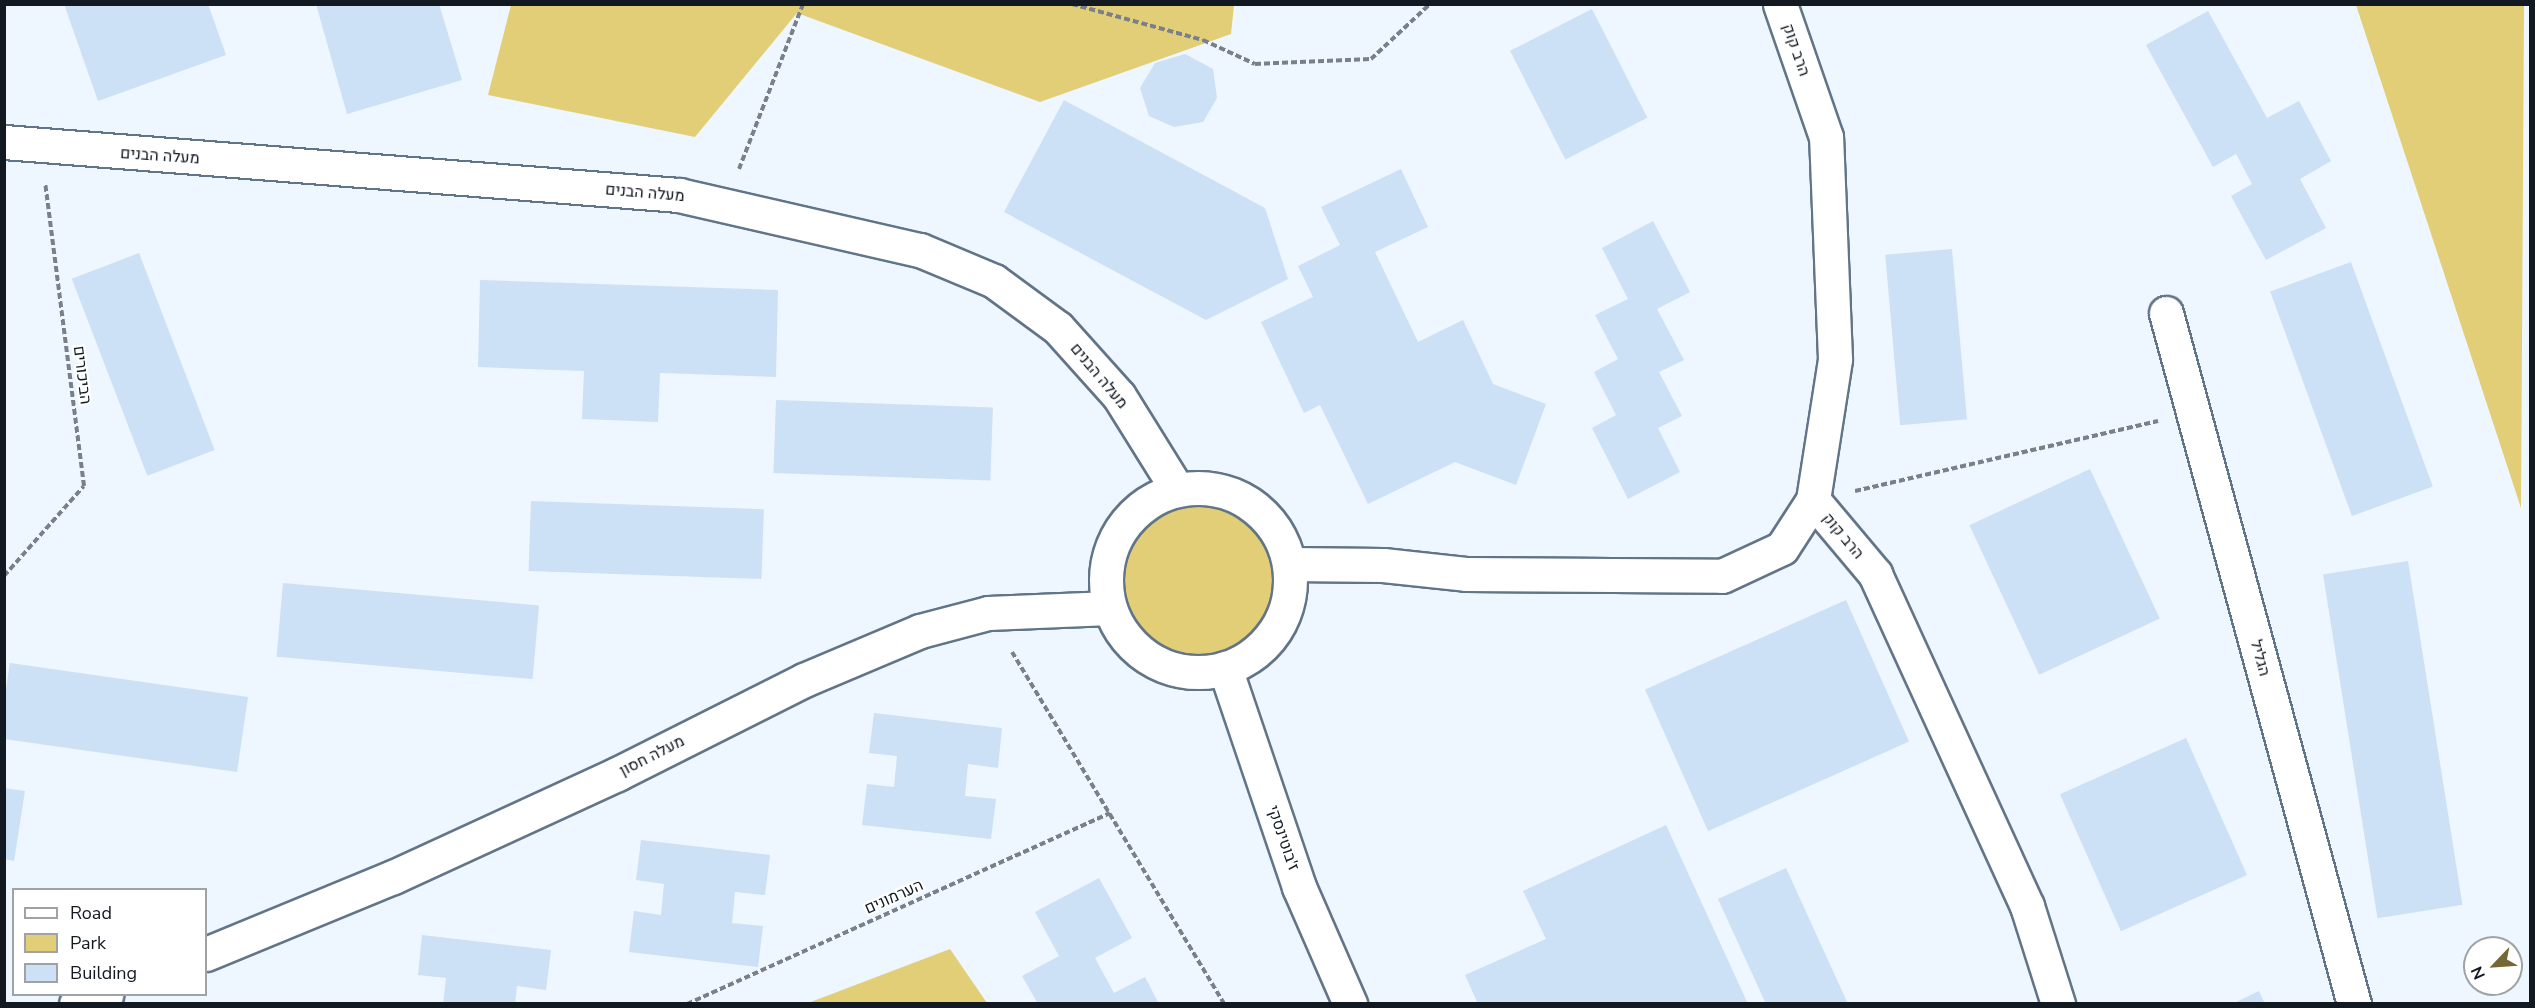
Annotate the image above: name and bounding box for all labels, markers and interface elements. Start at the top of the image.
street label: הרב קוק [1778,21,1814,79]
street label: מעלה הבנים [120,144,200,168]
street label: מעלה הבנים [604,180,686,206]
street label: מעלה הבנים [1066,339,1132,413]
street label: הביכורים [69,345,95,405]
street label: הרב קוק [1818,509,1868,563]
street label: הגליל [2246,638,2274,678]
street label: מעלה חסון [616,731,688,781]
street label: ז'בוטינסקי [1263,803,1303,873]
street label: הערמונים [862,876,926,918]
legend [12,888,207,996]
text: Road [70,901,112,925]
text: Park [70,931,106,955]
north arrow [2463,936,2523,996]
text: Building [70,961,137,985]
text: N [2466,963,2491,983]

